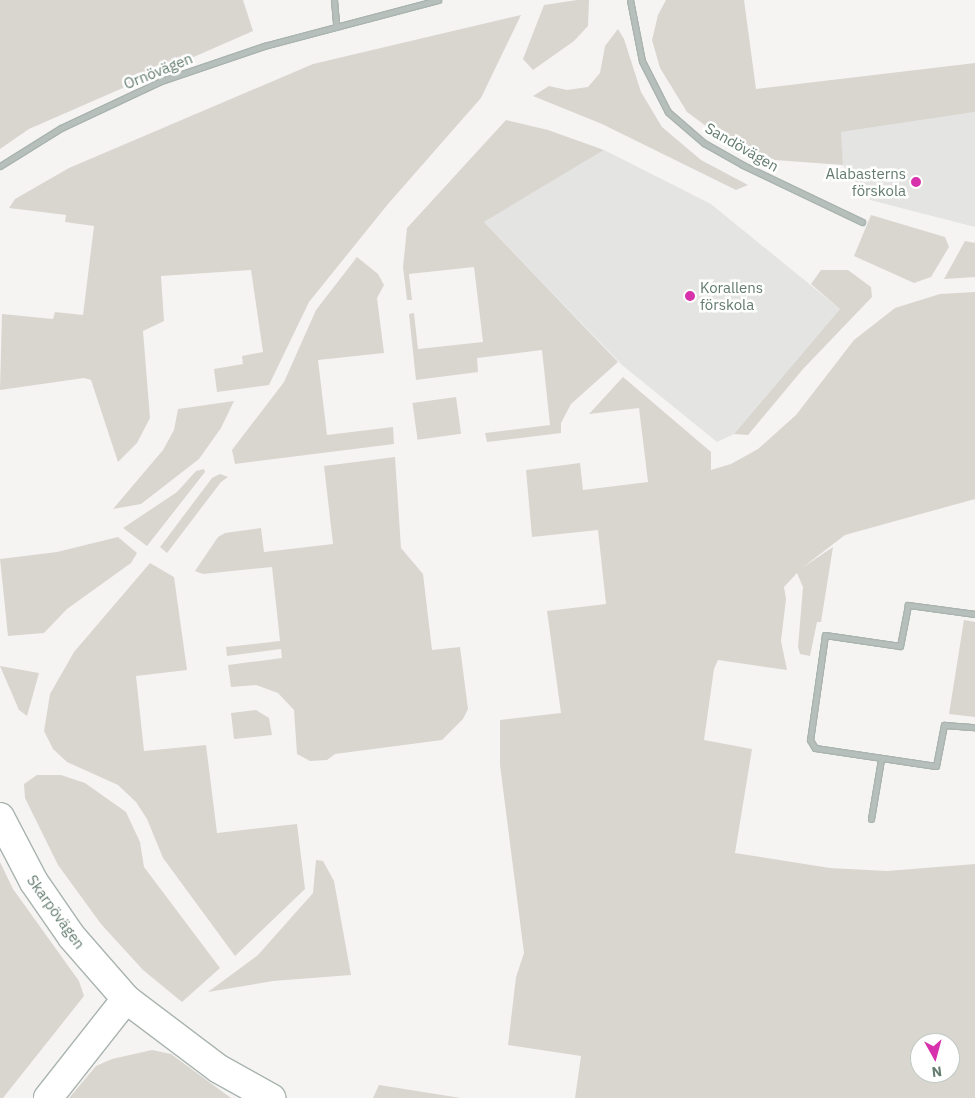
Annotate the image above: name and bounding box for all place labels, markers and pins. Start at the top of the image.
place label: Alabasterns förskola [826,164,906,199]
marker: Alabasterns förskola [910,176,922,188]
place label: Korallens förskola [700,278,763,313]
marker: Korallens förskola [684,290,696,302]

